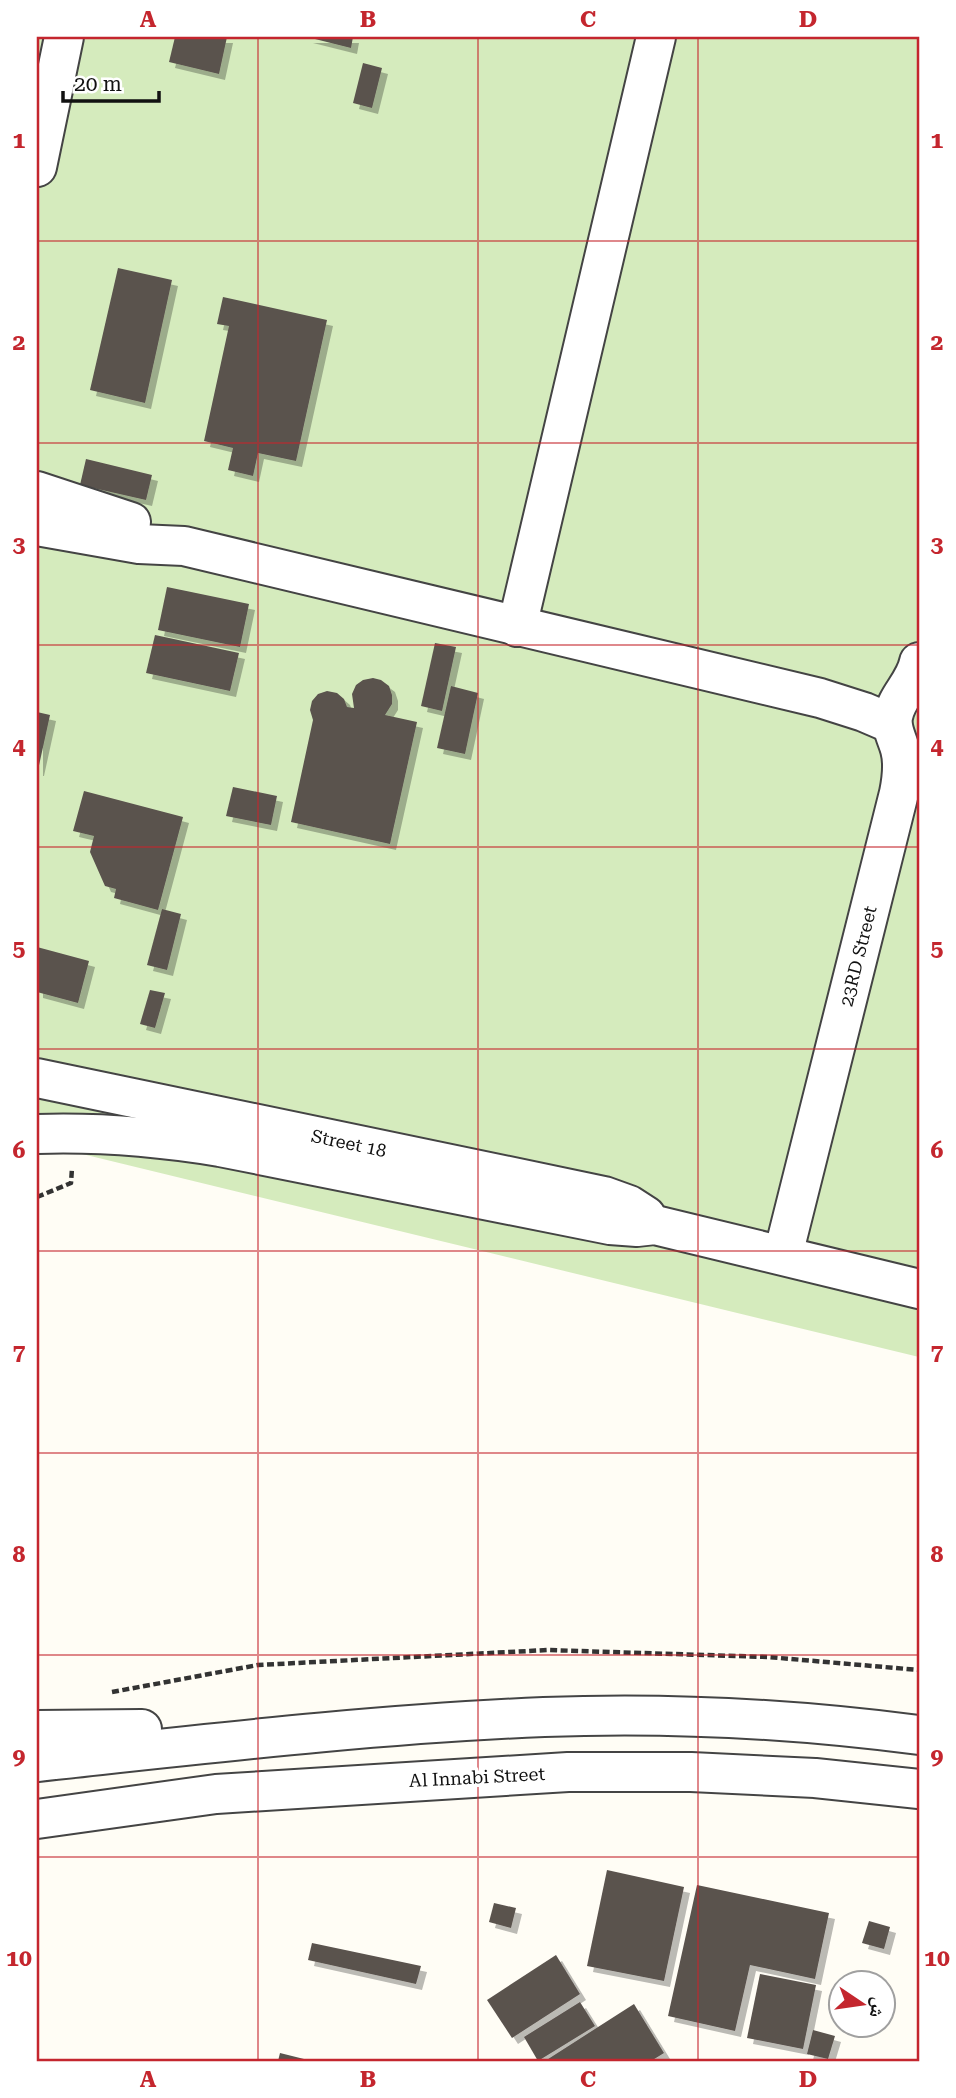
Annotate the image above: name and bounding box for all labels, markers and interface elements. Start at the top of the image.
text: A [140,6,157,33]
text: B [360,6,376,33]
text: C [580,6,596,33]
text: D [799,6,817,33]
scale bar [63,60,159,104]
text: 20 m [74,72,122,96]
text: 1 [13,127,26,154]
text: 1 [931,127,944,154]
text: 2 [13,329,25,356]
text: 2 [931,329,943,356]
text: 3 [13,531,26,558]
text: 3 [931,531,944,558]
text: 4 [13,733,26,760]
text: 4 [931,733,944,760]
street label: 23RD Street [835,903,881,1008]
text: 5 [13,935,26,962]
text: 5 [931,935,944,962]
street label: Street 18 [309,1125,389,1161]
text: 6 [13,1137,26,1164]
text: 6 [931,1137,944,1164]
text: 7 [13,1339,26,1366]
text: 7 [931,1339,944,1366]
text: 8 [13,1541,26,1568]
text: 8 [931,1541,944,1568]
text: 9 [13,1743,26,1770]
text: 9 [931,1743,944,1770]
street label: Al Innabi Street [408,1763,546,1791]
text: 10 [6,1945,32,1972]
text: 10 [924,1945,950,1972]
north arrow [827,1968,897,2038]
text: ش [865,1995,892,2020]
text: A [140,2066,157,2093]
text: B [360,2066,376,2093]
text: C [580,2066,596,2093]
text: D [799,2066,817,2093]

